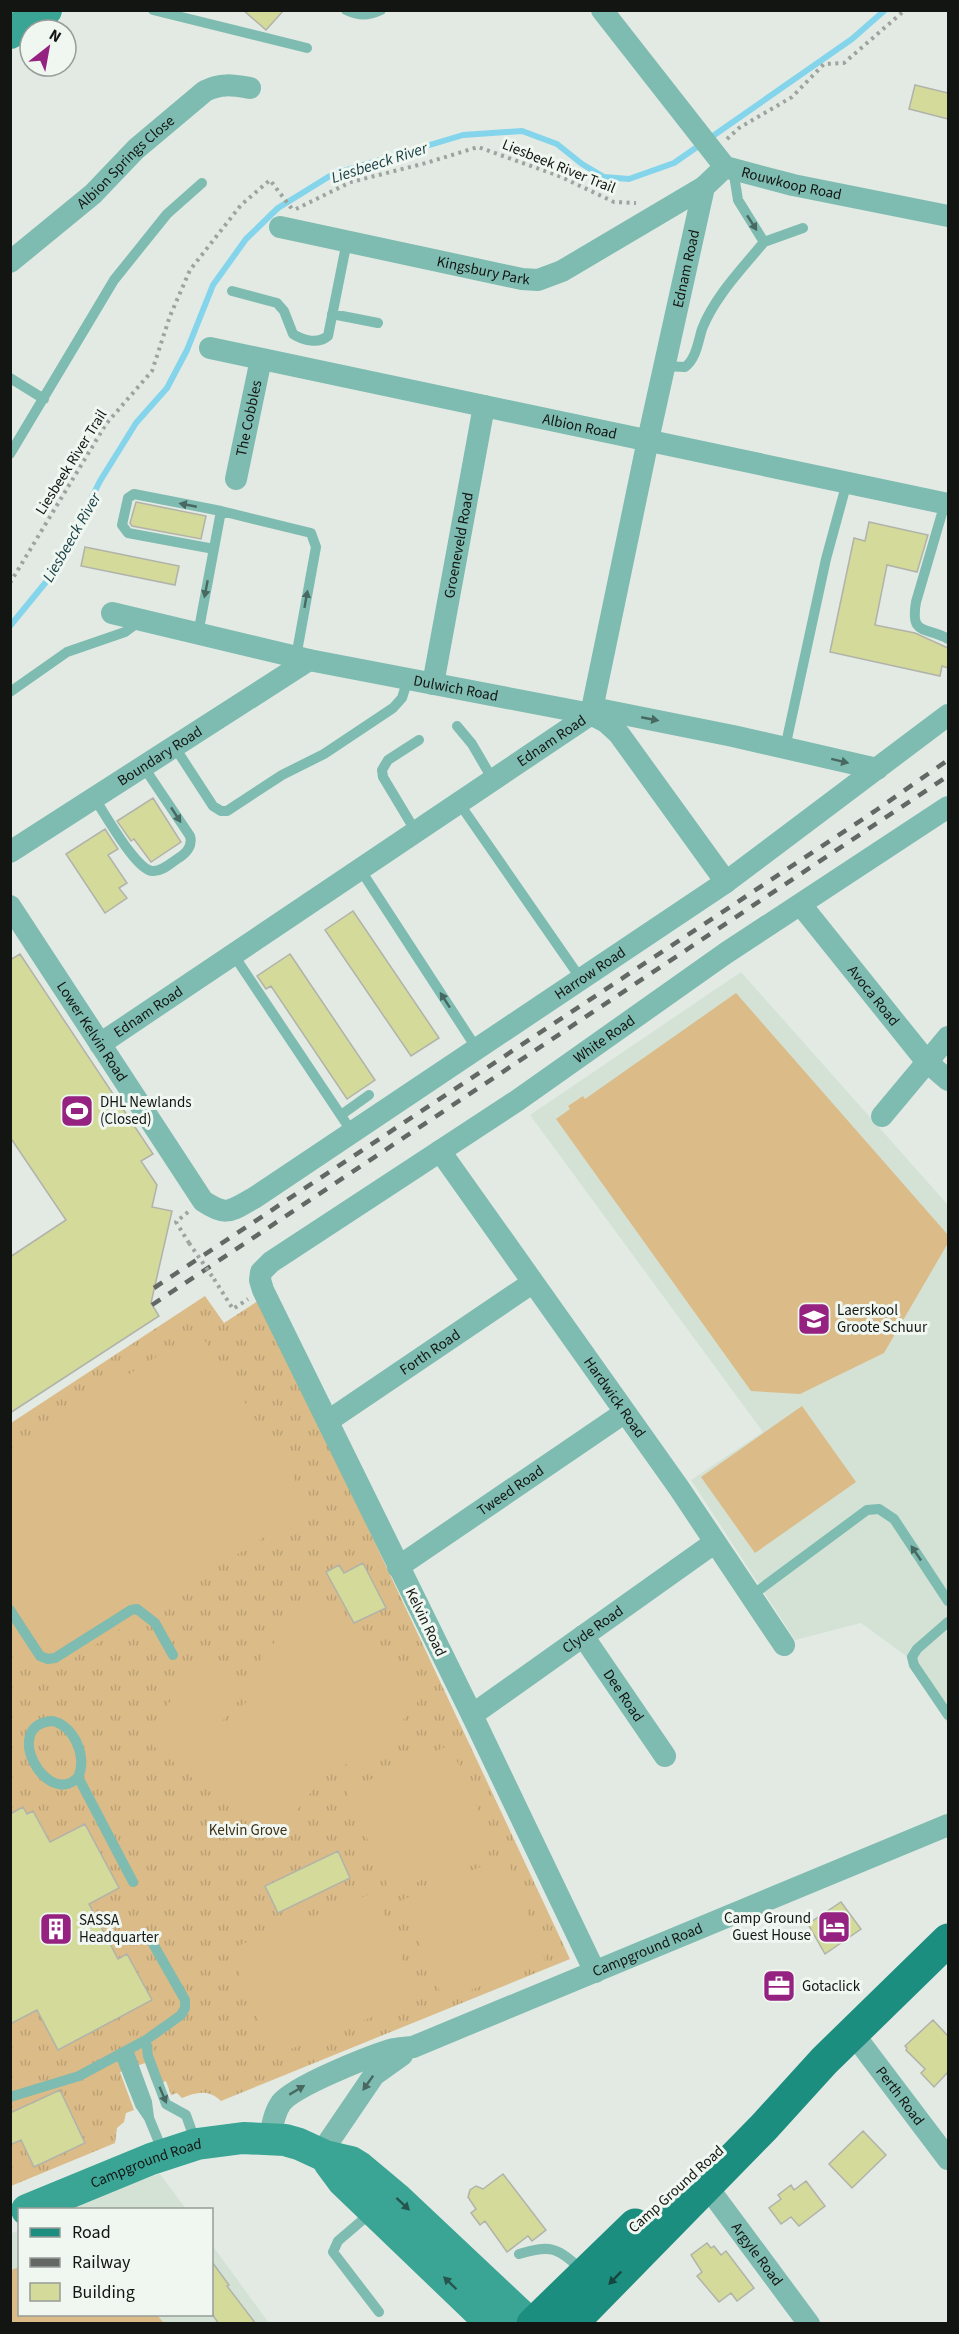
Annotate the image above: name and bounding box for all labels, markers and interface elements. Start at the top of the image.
north arrow [18,18,78,78]
text: N [45,24,65,48]
street label: Albion Springs Close [73,111,179,214]
street label: Liesbeek River Trail [499,134,619,199]
water label: Liesbeeck River [328,137,432,189]
street label: Rouwkoop Road [739,162,843,205]
one-way arrow [746,215,757,232]
street label: Ednam Road [668,228,705,310]
street label: Kingsbury Park [435,251,531,291]
street label: The Cobbles [231,378,267,459]
street label: Liesbeek River Trail [31,406,112,519]
street label: Albion Road [541,409,619,445]
water label: Liesbeeck River [37,487,107,586]
street label: Groeneveld Road [439,491,479,600]
one-way arrow [178,500,197,509]
one-way arrow [201,580,210,599]
one-way arrow [302,590,311,609]
street label: Dulwich Road [412,670,500,707]
street label: Ednam Road [513,710,591,772]
one-way arrow [641,715,660,724]
street label: Boundary Road [114,721,207,791]
one-way arrow [831,756,850,766]
one-way arrow [170,807,181,823]
street label: Harrow Road [550,942,630,1005]
street label: Avoca Road [842,961,904,1031]
street label: Lower Kelvin Road [51,978,132,1086]
street label: Ednam Road [110,981,187,1043]
one-way arrow [439,992,451,1008]
street label: White Road [569,1010,640,1069]
place label: DHL Newlands (Closed) [100,1092,192,1130]
sports icon: DHL Newlands (Closed) [59,1093,95,1129]
place label: Laerskool Groote Schuur [837,1300,928,1338]
school or university icon: Laerskool Groote Schuur [796,1301,832,1337]
street label: Forth Road [396,1324,465,1381]
street label: Hardwick Road [578,1353,650,1442]
street label: Tweed Road [473,1461,548,1521]
one-way arrow [910,1545,922,1561]
street label: Kelvin Road [400,1584,451,1660]
street label: Clyde Road [558,1601,628,1659]
street label: Dee Road [598,1665,649,1726]
park label: Kelvin Grove [209,1820,287,1841]
place label: Camp Ground Guest House [724,1908,811,1946]
hotel icon: Camp Ground Guest House [816,1909,852,1945]
place label: SASSA Headquarter [79,1910,159,1948]
building icon: SASSA Headquarter [38,1911,74,1947]
street label: Campground Road [589,1918,706,1982]
office icon: Gotaclick [761,1968,797,2004]
place label: Gotaclick [802,1976,861,1997]
street label: Perth Road [871,2062,929,2130]
one-way arrow [362,2075,374,2091]
one-way arrow [289,2084,305,2095]
one-way arrow [158,2087,168,2105]
street label: Campground Road [87,2134,203,2194]
street label: Camp Ground Road [624,2141,729,2238]
one-way arrow [396,2197,410,2211]
legend [18,2208,213,2316]
street label: Argyle Road [726,2218,787,2291]
text: Road [72,2220,111,2245]
text: Railway [72,2250,131,2275]
one-way arrow [608,2270,622,2284]
one-way arrow [443,2276,458,2290]
text: Building [72,2280,135,2305]

